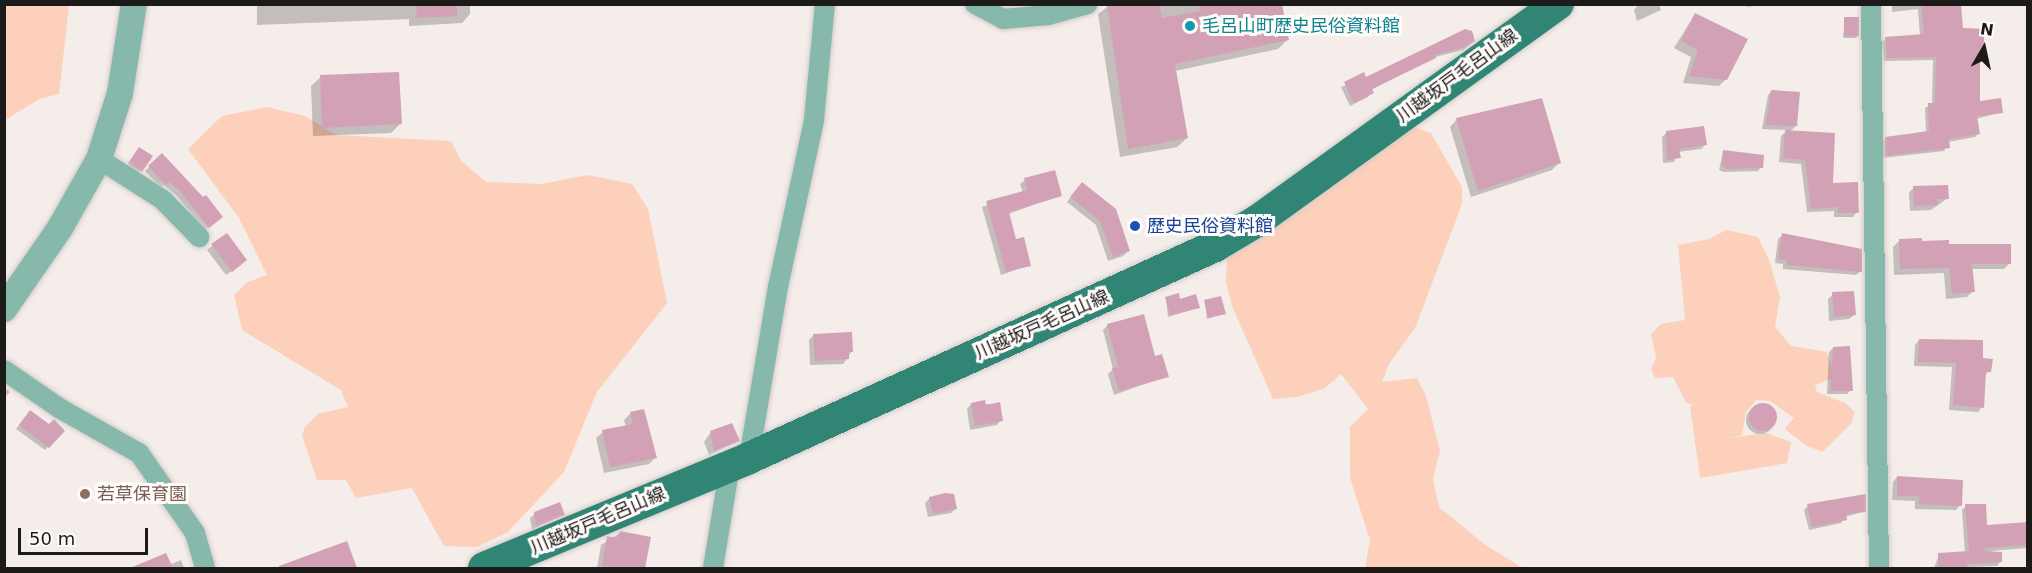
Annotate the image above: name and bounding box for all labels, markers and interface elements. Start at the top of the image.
place label: 毛呂山町歴史民俗資料館 [1202,15,1400,37]
north arrow [1954,18,2014,78]
marker: 毛呂山町歴史民俗資料館 [1183,19,1197,33]
text: N [1979,19,1995,40]
street label: 川越坂戸毛呂山線 [1392,25,1522,127]
place label: 歴史民俗資料館 [1147,215,1273,237]
marker: 歴史民俗資料館 [1128,219,1142,233]
street label: 川越坂戸毛呂山線 [972,286,1112,364]
place label: 若草保育園 [97,483,187,505]
street label: 川越坂戸毛呂山線 [528,483,668,559]
marker: 若草保育園 [78,487,92,501]
scale bar [21,516,152,554]
text: 50 m [29,528,75,549]

